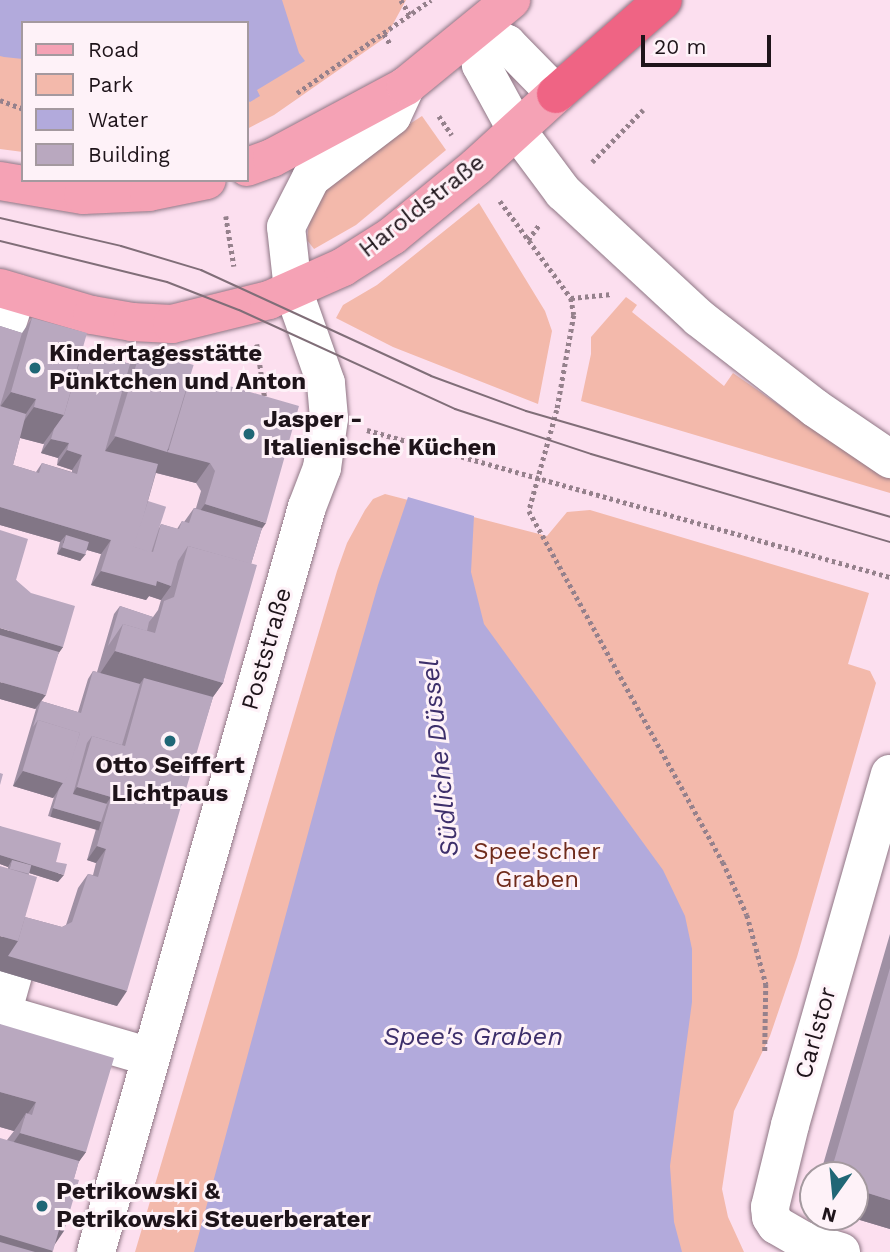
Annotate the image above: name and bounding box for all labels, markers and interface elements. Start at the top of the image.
legend [21,21,248,182]
scale bar [645,21,774,65]
text: 20 m [654,34,706,59]
text: Road [88,37,139,62]
text: Park [88,72,133,97]
text: Water [88,107,148,132]
text: Building [88,142,170,167]
street label: Haroldstraße [353,148,491,264]
place label: Kindertagesstätte Pünktchen und Anton [49,340,307,396]
marker: Kindertagesstätte Pünktchen und Anton [27,360,43,376]
place label: Jasper - Italienische Küchen [263,406,496,462]
marker: Jasper - Italienische Küchen [241,426,257,442]
street label: Poststraße [236,585,298,713]
water label: Südliche Düssel [414,658,466,858]
marker: Otto Seiffert Lichtpaus [162,733,178,749]
place label: Otto Seiffert Lichtpaus [95,752,245,808]
park label: Spee'scher Graben [473,838,601,894]
street label: Carlstor [789,984,843,1082]
water label: Spee's Graben [383,1021,563,1053]
north arrow [799,1161,869,1231]
place label: Petrikowski & Petrikowski Steuerberater [56,1178,371,1234]
marker: Petrikowski & Petrikowski Steuerberater [34,1198,50,1214]
text: N [819,1202,839,1228]

